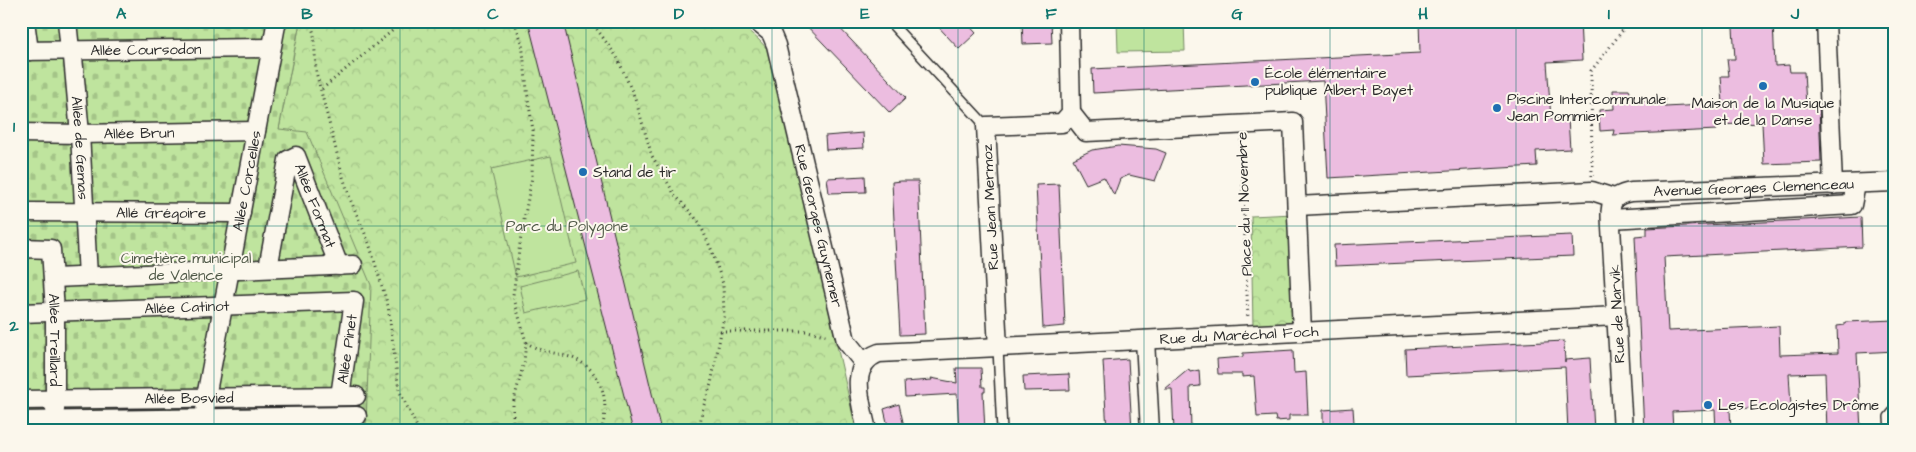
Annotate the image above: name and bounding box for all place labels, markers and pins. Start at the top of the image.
place label: École élémentaire publique Albert Bayet [1265,63,1413,102]
marker: École élémentaire publique Albert Bayet [1249,76,1261,88]
marker: Maison de la Musique et de la Danse [1757,80,1769,92]
place label: Piscine Intercommunale Jean Pommier [1507,89,1666,127]
place label: Maison de la Musique et de la Danse [1692,93,1834,131]
marker: Piscine Intercommunale Jean Pommier [1491,102,1503,114]
place label: Stand de tir [593,162,676,183]
marker: Stand de tir [577,166,589,178]
place label: Les Ecologistes Drôme [1718,395,1879,417]
marker: Les Ecologistes Drôme [1702,399,1714,411]

